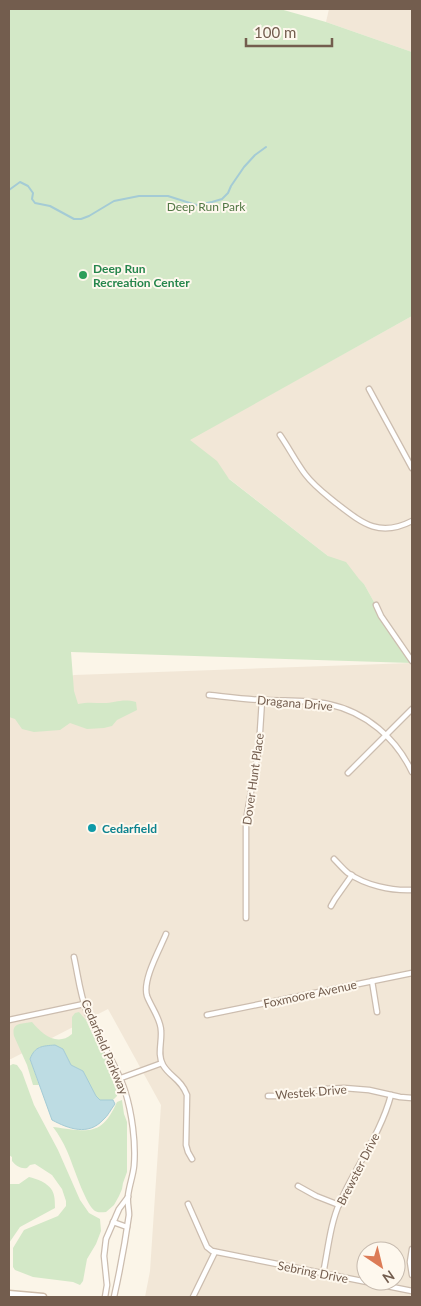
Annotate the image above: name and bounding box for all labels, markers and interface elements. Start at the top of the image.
scale bar [246,15,332,47]
text: 100 m [254,23,296,41]
park label: Deep Run Park [167,199,246,214]
place label: Deep Run Recreation Center [93,261,190,290]
marker: Deep Run Recreation Center [77,269,89,281]
street label: Dragana Drive [257,692,333,714]
street label: Dover Hunt Place [239,732,267,826]
place label: Cedarfield [102,821,157,836]
marker: Cedarfield [86,822,98,834]
street label: Foxmoore Avenue [262,977,358,1011]
street label: Cedarfield Parkway [78,997,132,1098]
street label: Westek Drive [275,1081,347,1103]
street label: Brewster Drive [333,1130,383,1208]
north arrow [356,1241,406,1291]
street label: Sebring Drive [277,1258,349,1286]
text: N [379,1267,398,1287]

